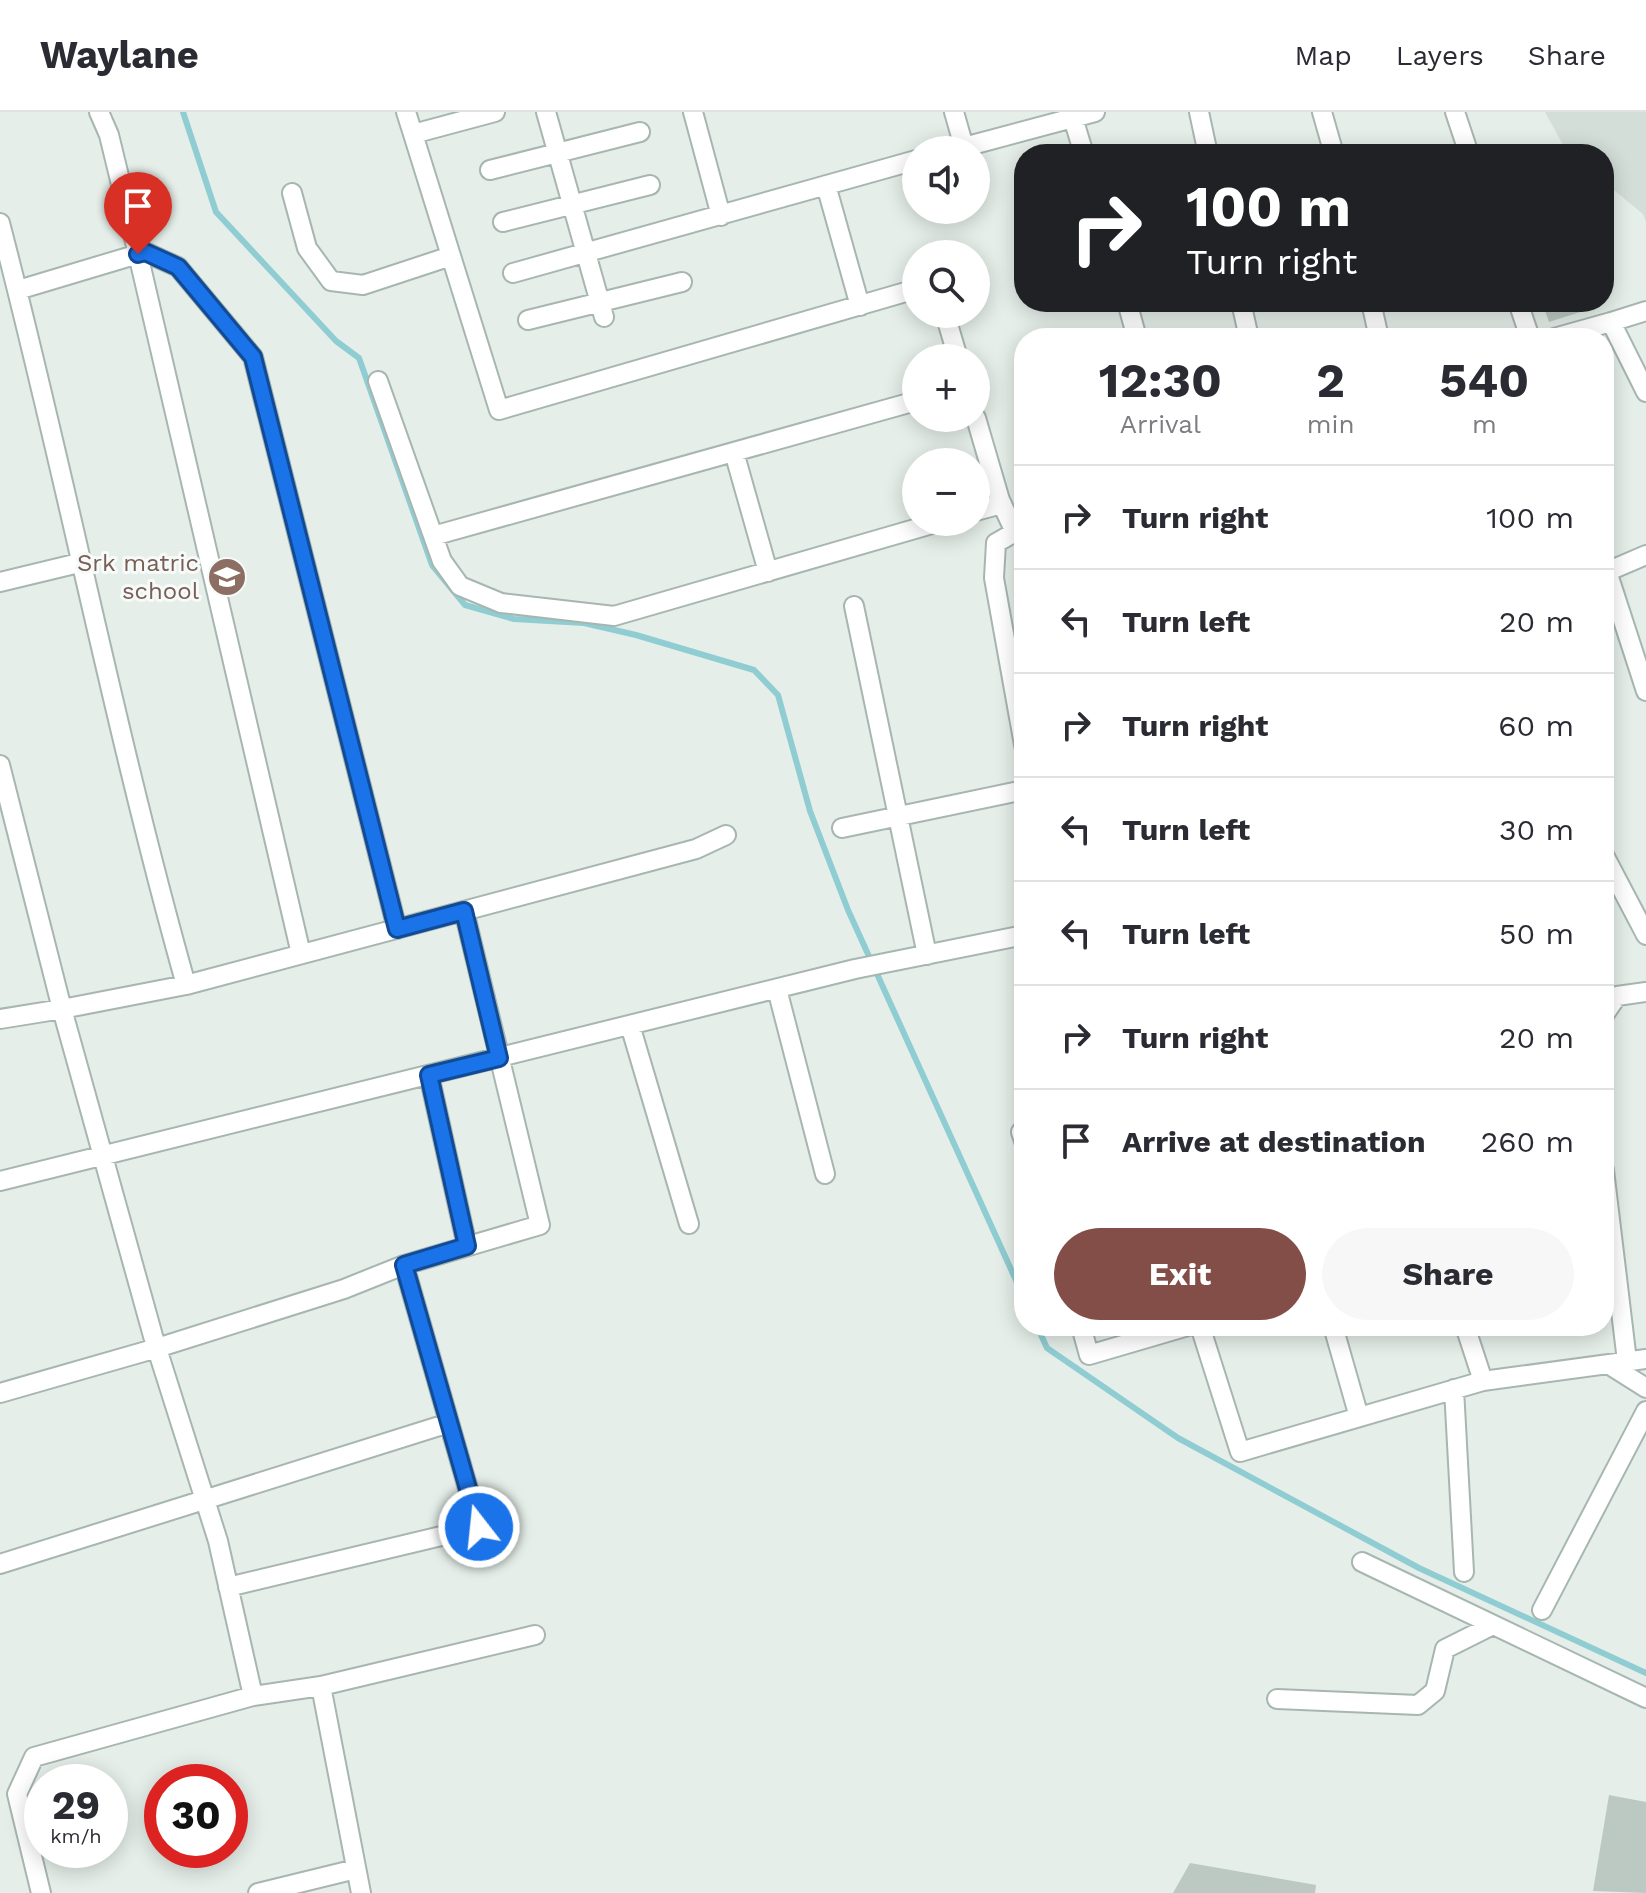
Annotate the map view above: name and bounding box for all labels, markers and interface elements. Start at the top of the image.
text: Waylane [40,33,199,77]
text: Map [1295,39,1352,72]
text: Layers [1396,39,1484,72]
text: Share [1528,39,1606,72]
map controls [902,136,990,536]
button: sound [902,136,990,224]
pin [104,172,172,254]
text: 100 m [1186,174,1351,240]
icon: right [1054,176,1158,280]
icon: arrive [116,184,160,228]
button: search [902,240,990,328]
text: Turn right [1186,241,1357,283]
button: + [902,344,990,432]
text: 12:30 [1099,352,1222,409]
text: 2 [1316,352,1345,409]
text: 540 [1439,352,1529,409]
text: Arrival [1120,409,1201,439]
text: min [1307,409,1355,439]
text: m [1472,409,1497,439]
button: − [902,448,990,536]
icon: right [1054,495,1098,539]
text: Turn right [1122,500,1268,535]
text: 100 m [1486,500,1574,535]
place label: Srk matric school [77,549,200,605]
school or university icon: Srk matric school [206,556,248,598]
icon: left [1054,599,1098,643]
text: Turn left [1122,604,1250,639]
text: 20 m [1499,604,1574,639]
icon: right [1054,703,1098,747]
text: Turn right [1122,708,1268,743]
text: 60 m [1498,708,1574,743]
icon: left [1054,807,1098,851]
text: Turn left [1122,812,1250,847]
text: 30 m [1499,812,1574,847]
icon: left [1054,911,1098,955]
text: Turn left [1122,916,1250,951]
text: 50 m [1499,916,1574,951]
icon: right [1054,1015,1098,1059]
text: Turn right [1122,1020,1268,1055]
text: 20 m [1499,1020,1574,1055]
icon: arrive [1054,1119,1098,1163]
text: Arrive at destination [1122,1124,1426,1159]
text: 260 m [1481,1124,1574,1159]
button: Exit [1054,1228,1306,1320]
button: Share [1322,1228,1574,1320]
position arrow [437,1485,521,1569]
speed limit sign: 30 [144,1764,248,1868]
text: 29 [52,1782,100,1829]
text: km/h [50,1824,102,1848]

